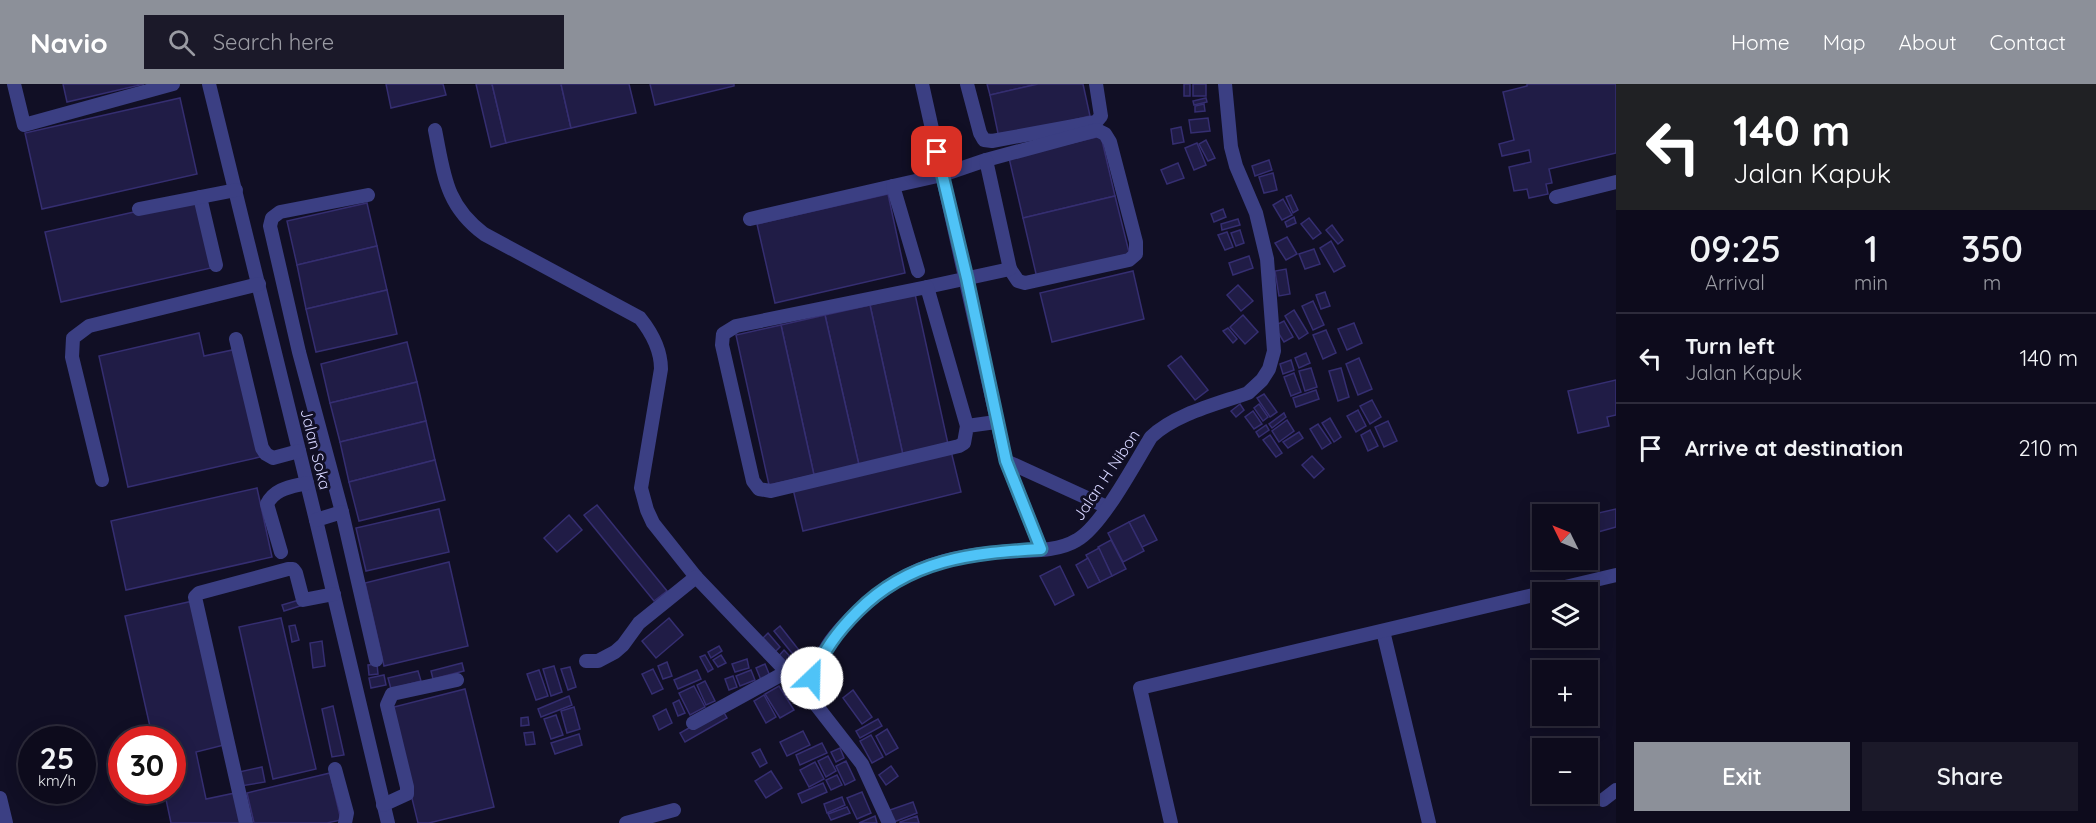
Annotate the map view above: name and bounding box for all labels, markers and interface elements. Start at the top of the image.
search box [144,15,564,69]
text: Navio [30,25,108,60]
icon: search [165,26,198,59]
text: Search here [213,28,334,56]
text: Home [1731,29,1790,55]
text: Map [1823,29,1866,55]
text: About [1899,29,1957,55]
text: Contact [1990,29,2066,55]
text: 140 m [1733,104,1850,157]
icon: left [1634,108,1712,186]
pin [911,126,962,177]
icon: arrive [920,135,953,168]
text: Jalan Kapuk [1733,156,1891,190]
text: 09:25 [1689,226,1781,271]
text: 1 [1864,226,1878,271]
text: 350 [1961,226,2023,271]
text: Arrival [1705,270,1765,295]
text: min [1854,270,1888,295]
text: m [1983,270,2001,295]
text: Turn left [1685,332,1775,360]
icon: left [1634,342,1667,375]
text: 140 m [2019,344,2078,372]
text: Jalan Kapuk [1685,360,1802,385]
street label: Jalan Soka [296,406,336,492]
street label: Jalan H Nibon [1068,426,1144,524]
icon: arrive [1634,432,1667,465]
text: Arrive at destination [1685,434,1903,462]
text: 210 m [2019,434,2078,462]
north arrow [1532,504,1598,570]
map controls [1532,504,1598,804]
button: layers [1532,582,1598,648]
position arrow [780,646,844,710]
button: + [1532,660,1598,726]
speed limit sign: 30 [108,726,186,804]
button: − [1532,738,1598,804]
text: 25 [40,739,74,777]
button: Exit [1634,742,1850,811]
button: Share [1862,742,2078,811]
text: km/h [38,771,76,790]

